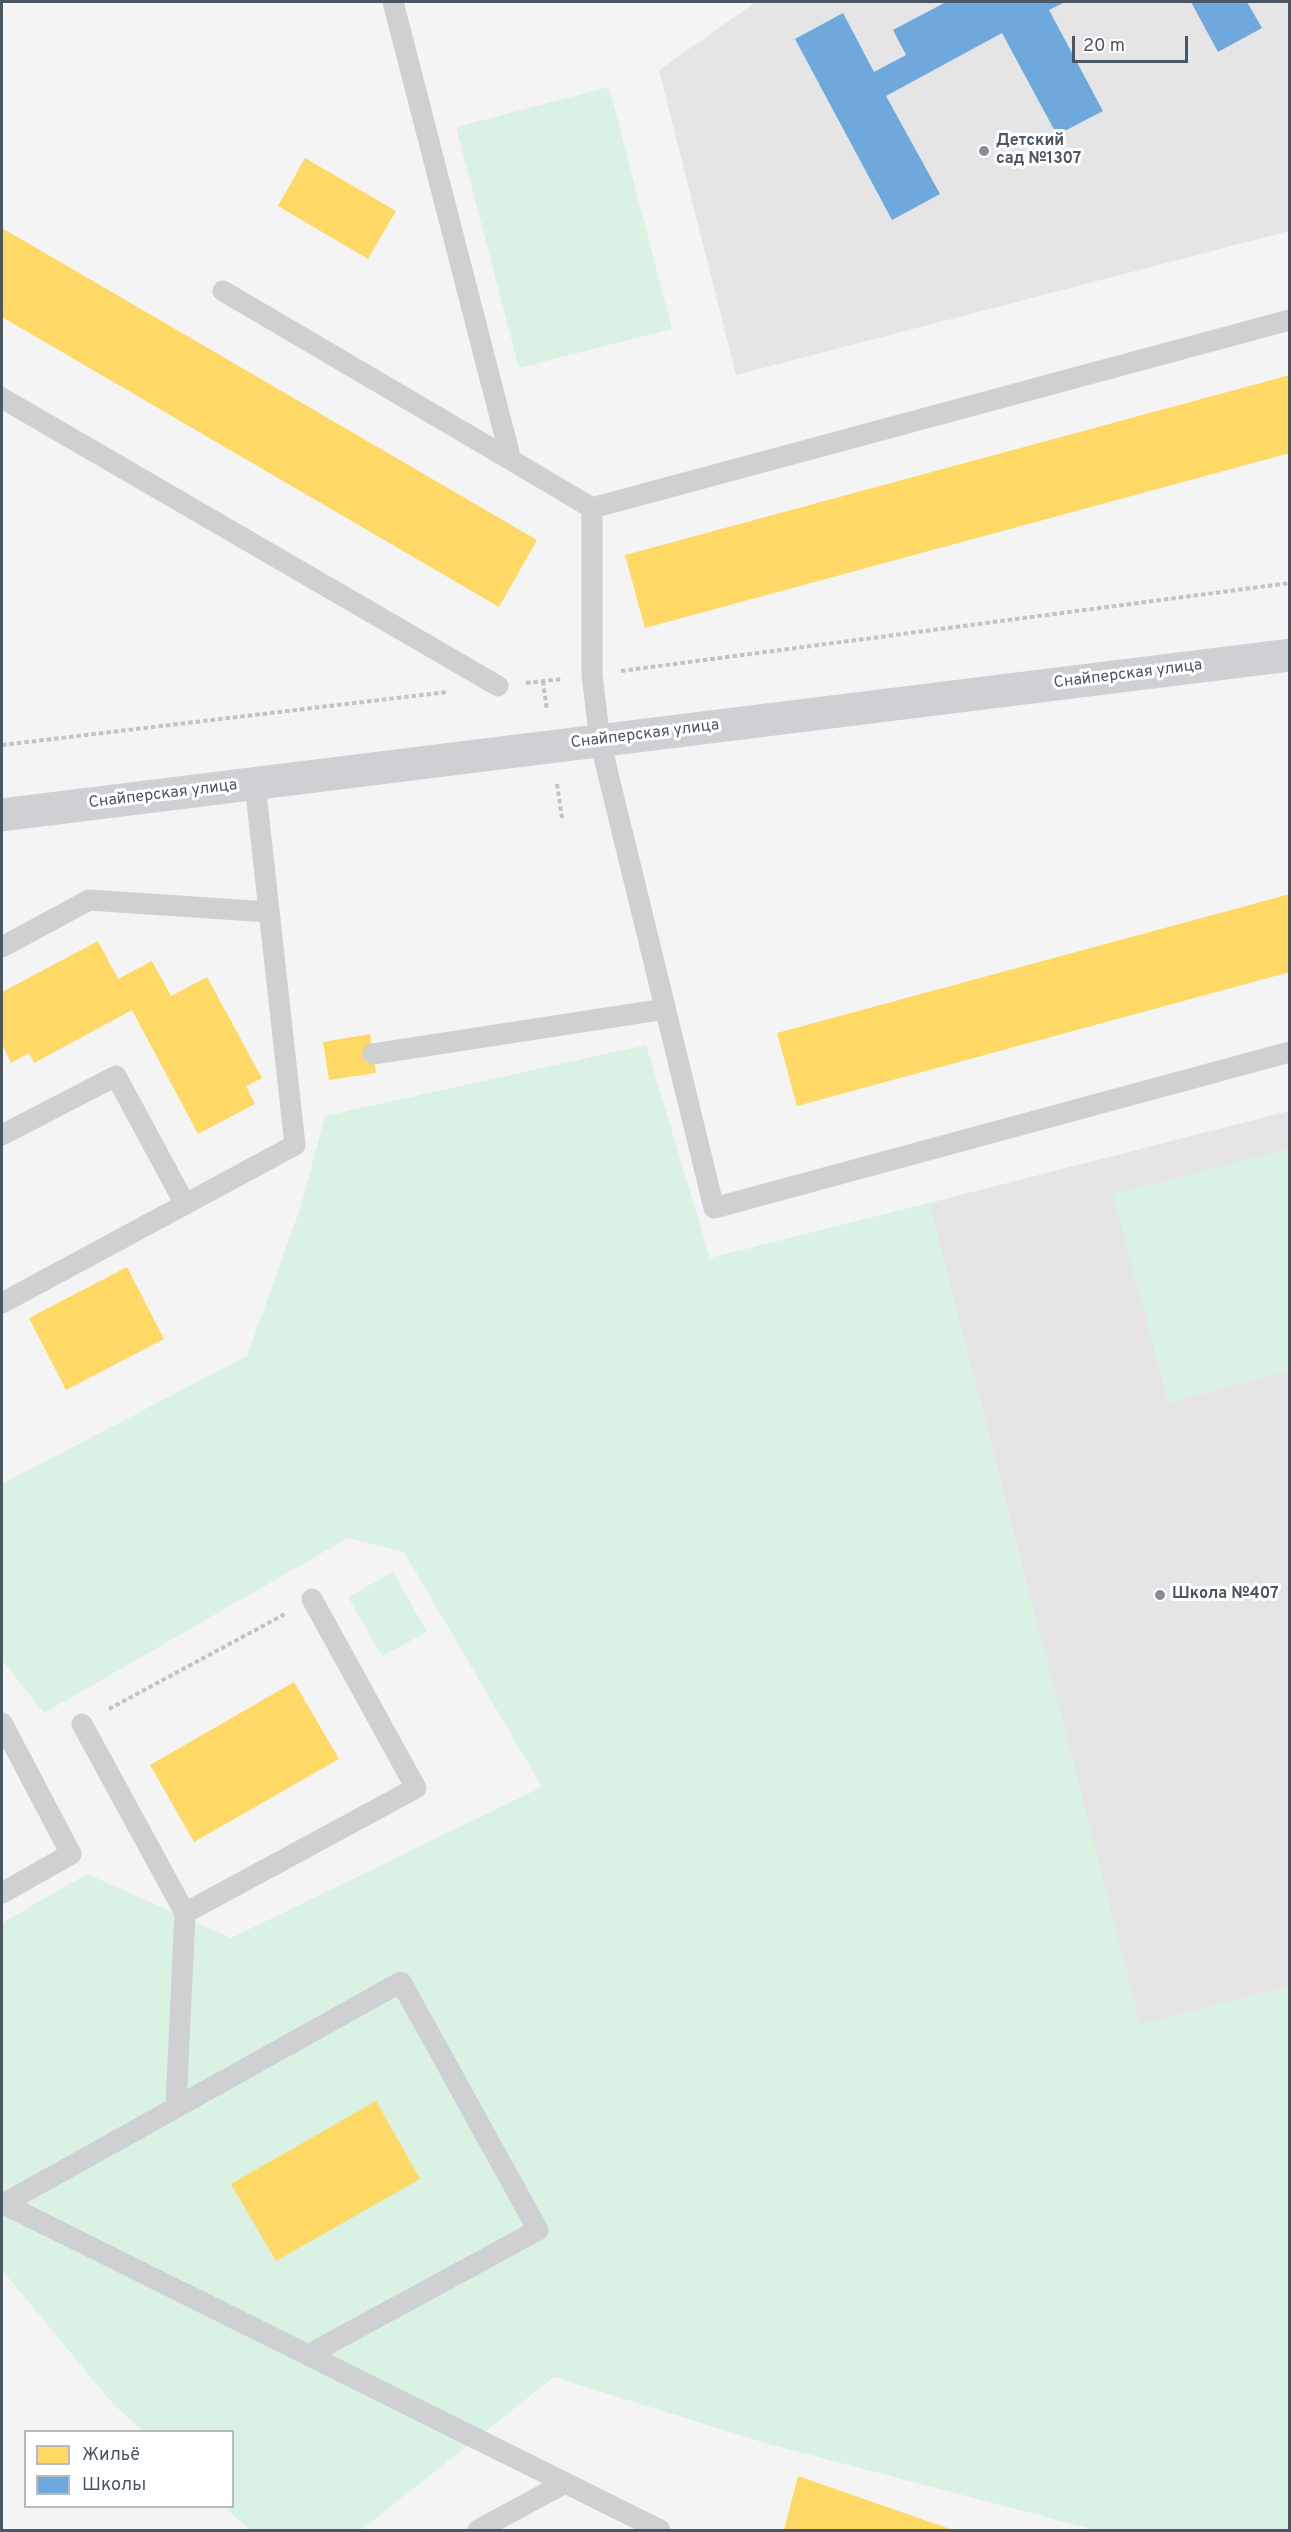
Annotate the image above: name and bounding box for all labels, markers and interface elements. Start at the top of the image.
scale bar [1075,24,1190,62]
text: 20 m [1083,35,1125,58]
place label: Детский сад №1307 [996,132,1081,170]
marker: Детский сад №1307 [977,144,991,158]
street label: Снайперская улица [1053,656,1203,694]
street label: Снайперская улица [570,716,720,754]
street label: Снайперская улица [88,776,238,814]
place label: Школа №407 [1172,1585,1279,1605]
marker: Школа №407 [1153,1588,1167,1602]
legend [24,2430,234,2508]
text: Жильё [82,2444,140,2467]
text: Школы [82,2474,146,2497]

